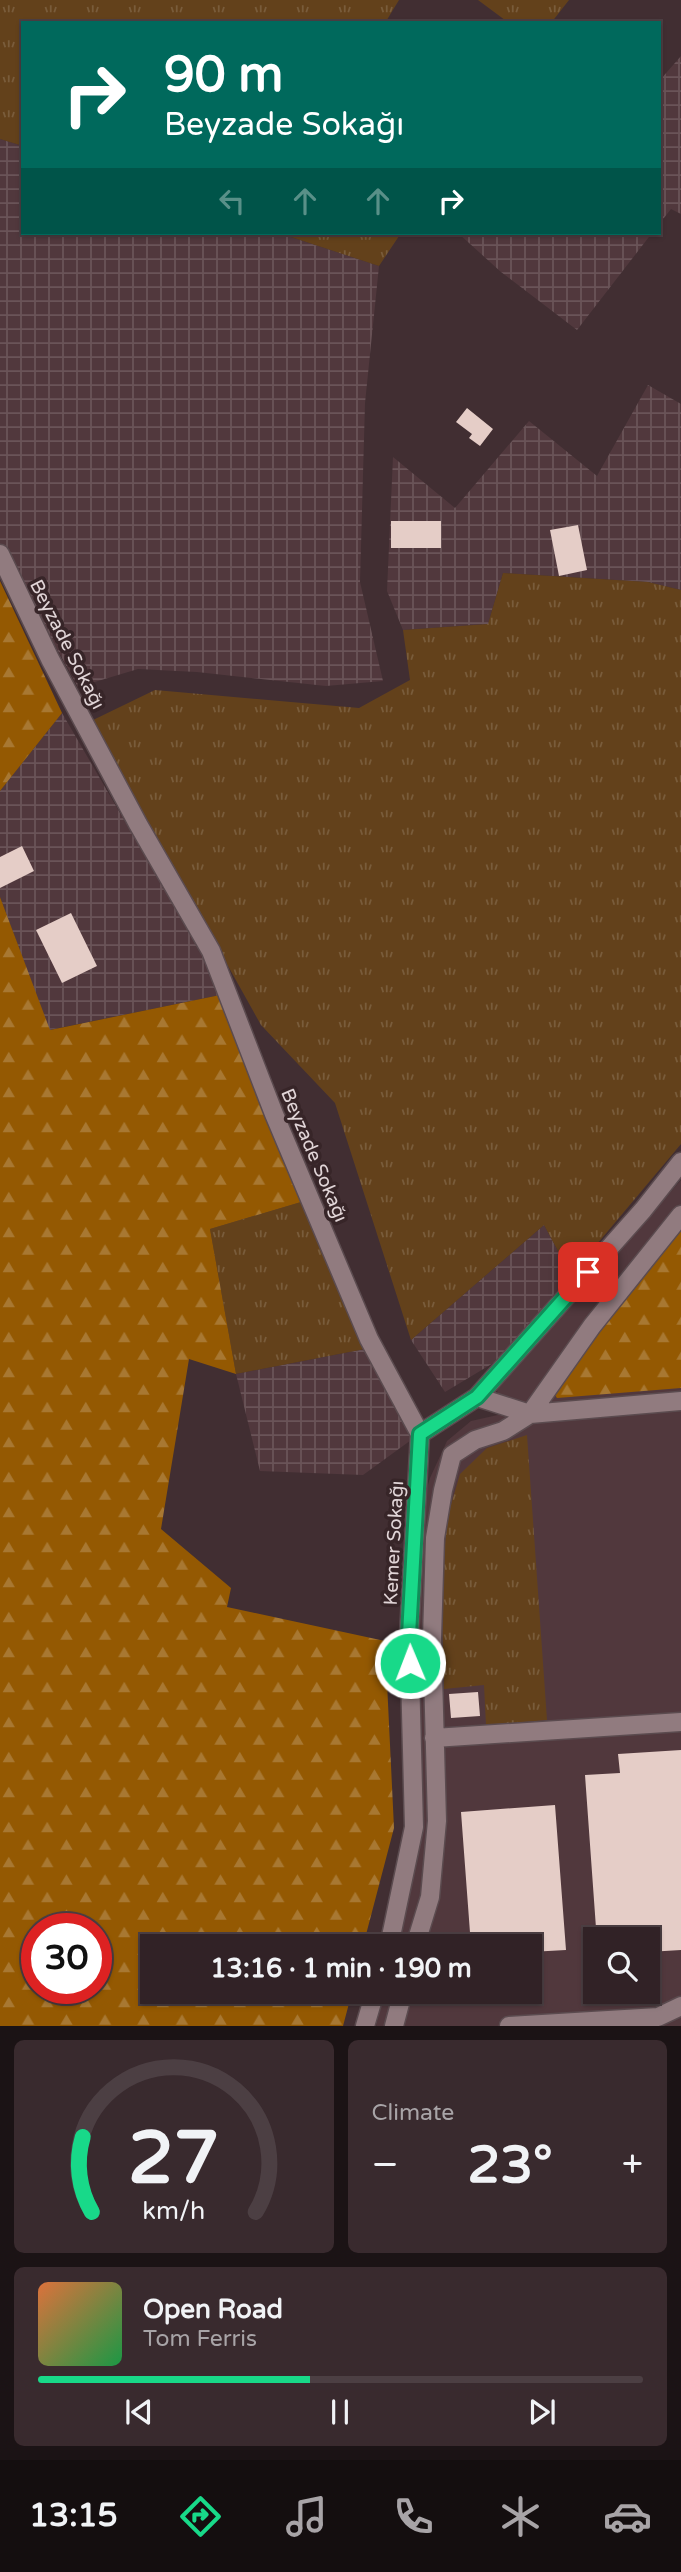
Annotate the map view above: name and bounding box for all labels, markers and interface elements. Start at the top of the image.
text: 90 m [164,46,283,105]
icon: right [49,49,140,140]
text: Beyzade Sokağı [164,106,404,144]
icon: left [213,182,251,220]
icon: ahead [286,182,324,220]
icon: ahead [359,182,397,220]
icon: right [432,182,470,220]
street label: Beyzade Sokağı [25,576,109,713]
street label: Beyzade Sokağı [276,1085,352,1225]
pin [558,1242,618,1302]
icon: arrive [569,1253,607,1291]
street label: Kemer Sokağı [380,1480,408,1606]
position arrow [373,1626,447,1700]
speed limit sign: 30 [21,1913,112,2004]
map controls [583,1927,660,2004]
button: search [583,1927,660,2004]
text: 13:16 · 1 min · 190 m [210,1953,472,1984]
text: Climate [372,2099,454,2127]
text: 27 [128,2116,219,2204]
text: 23° [468,2134,553,2197]
text: − [372,2142,399,2188]
text: + [622,2142,643,2188]
text: km/h [142,2196,205,2226]
text: Open Road [143,2294,283,2325]
text: Tom Ferris [143,2325,257,2353]
icon: previous [120,2393,158,2431]
icon: pause [321,2393,359,2431]
icon: next [523,2393,561,2431]
icon: directions [176,2492,225,2541]
icon: music [282,2492,331,2541]
icon: phone [389,2492,438,2541]
icon: climate [496,2492,545,2541]
icon: car [603,2492,652,2541]
text: 13:15 [29,2497,118,2535]

